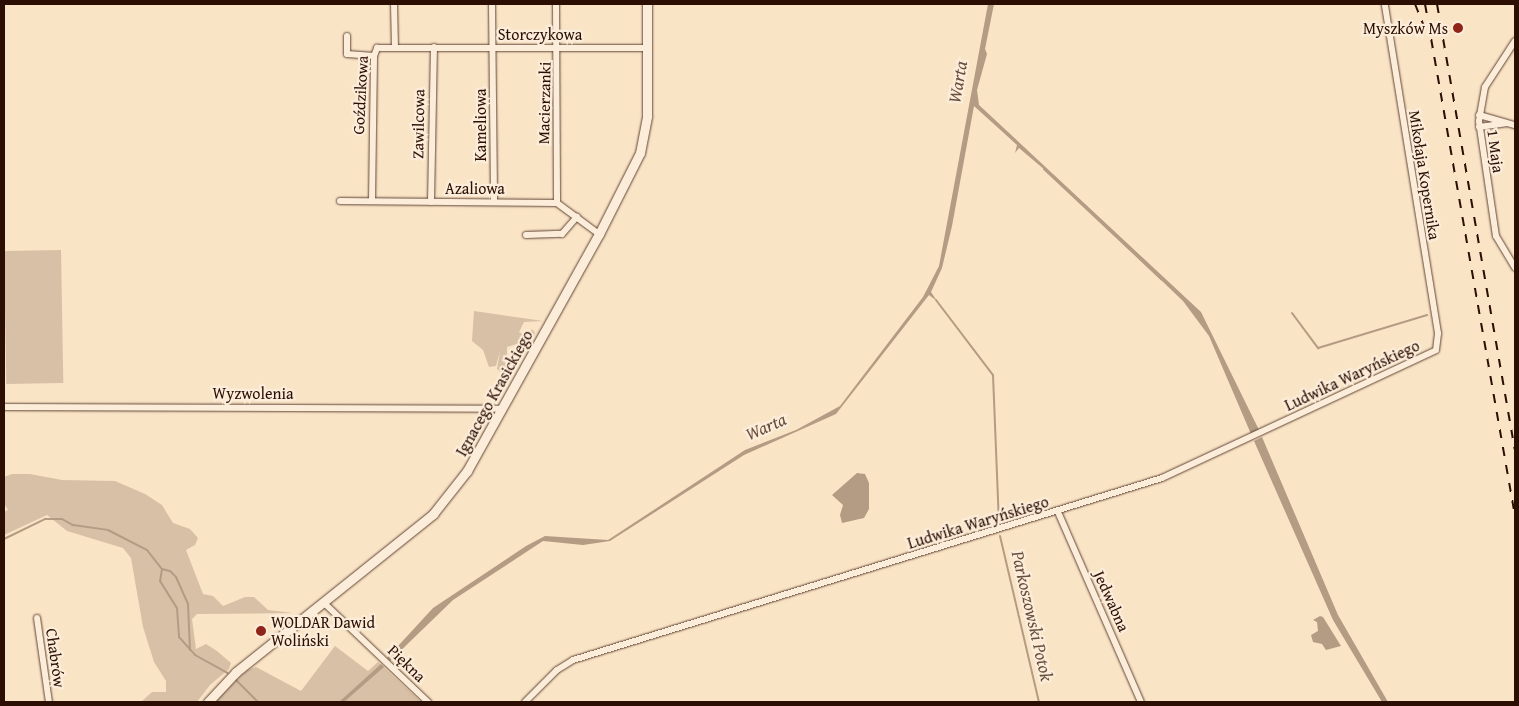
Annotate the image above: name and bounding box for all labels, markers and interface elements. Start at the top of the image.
place label: Myszków Ms [1363,18,1448,38]
marker: Myszków Ms [1452,22,1464,34]
street label: Storczykowa [498,24,582,44]
street label: Goździkowa [348,55,372,135]
water label: Warta [944,59,972,105]
street label: Macierzanki [534,62,554,144]
street label: Kameliowa [470,88,490,162]
street label: Zawilcowa [408,89,428,159]
street label: Mikołaja Kopernika [1405,109,1445,241]
street label: 1 Maja [1483,128,1509,174]
street label: Azaliowa [445,178,505,198]
street label: Ignacego Krasickiego [451,327,537,459]
street label: Ludwika Waryńskiego [1281,335,1423,415]
street label: Wyzwolenia [213,383,293,403]
water label: Warta [742,409,790,445]
street label: Ludwika Waryńskiego [905,491,1051,553]
water label: Parkoszowski Potok [1007,549,1057,683]
street label: Jedwabna [1090,568,1134,634]
place label: WOLDAR Dawid Woliński [271,612,375,650]
marker: WOLDAR Dawid Woliński [255,625,267,637]
street label: Chabrów [42,627,70,689]
street label: Piękna [384,640,430,686]

